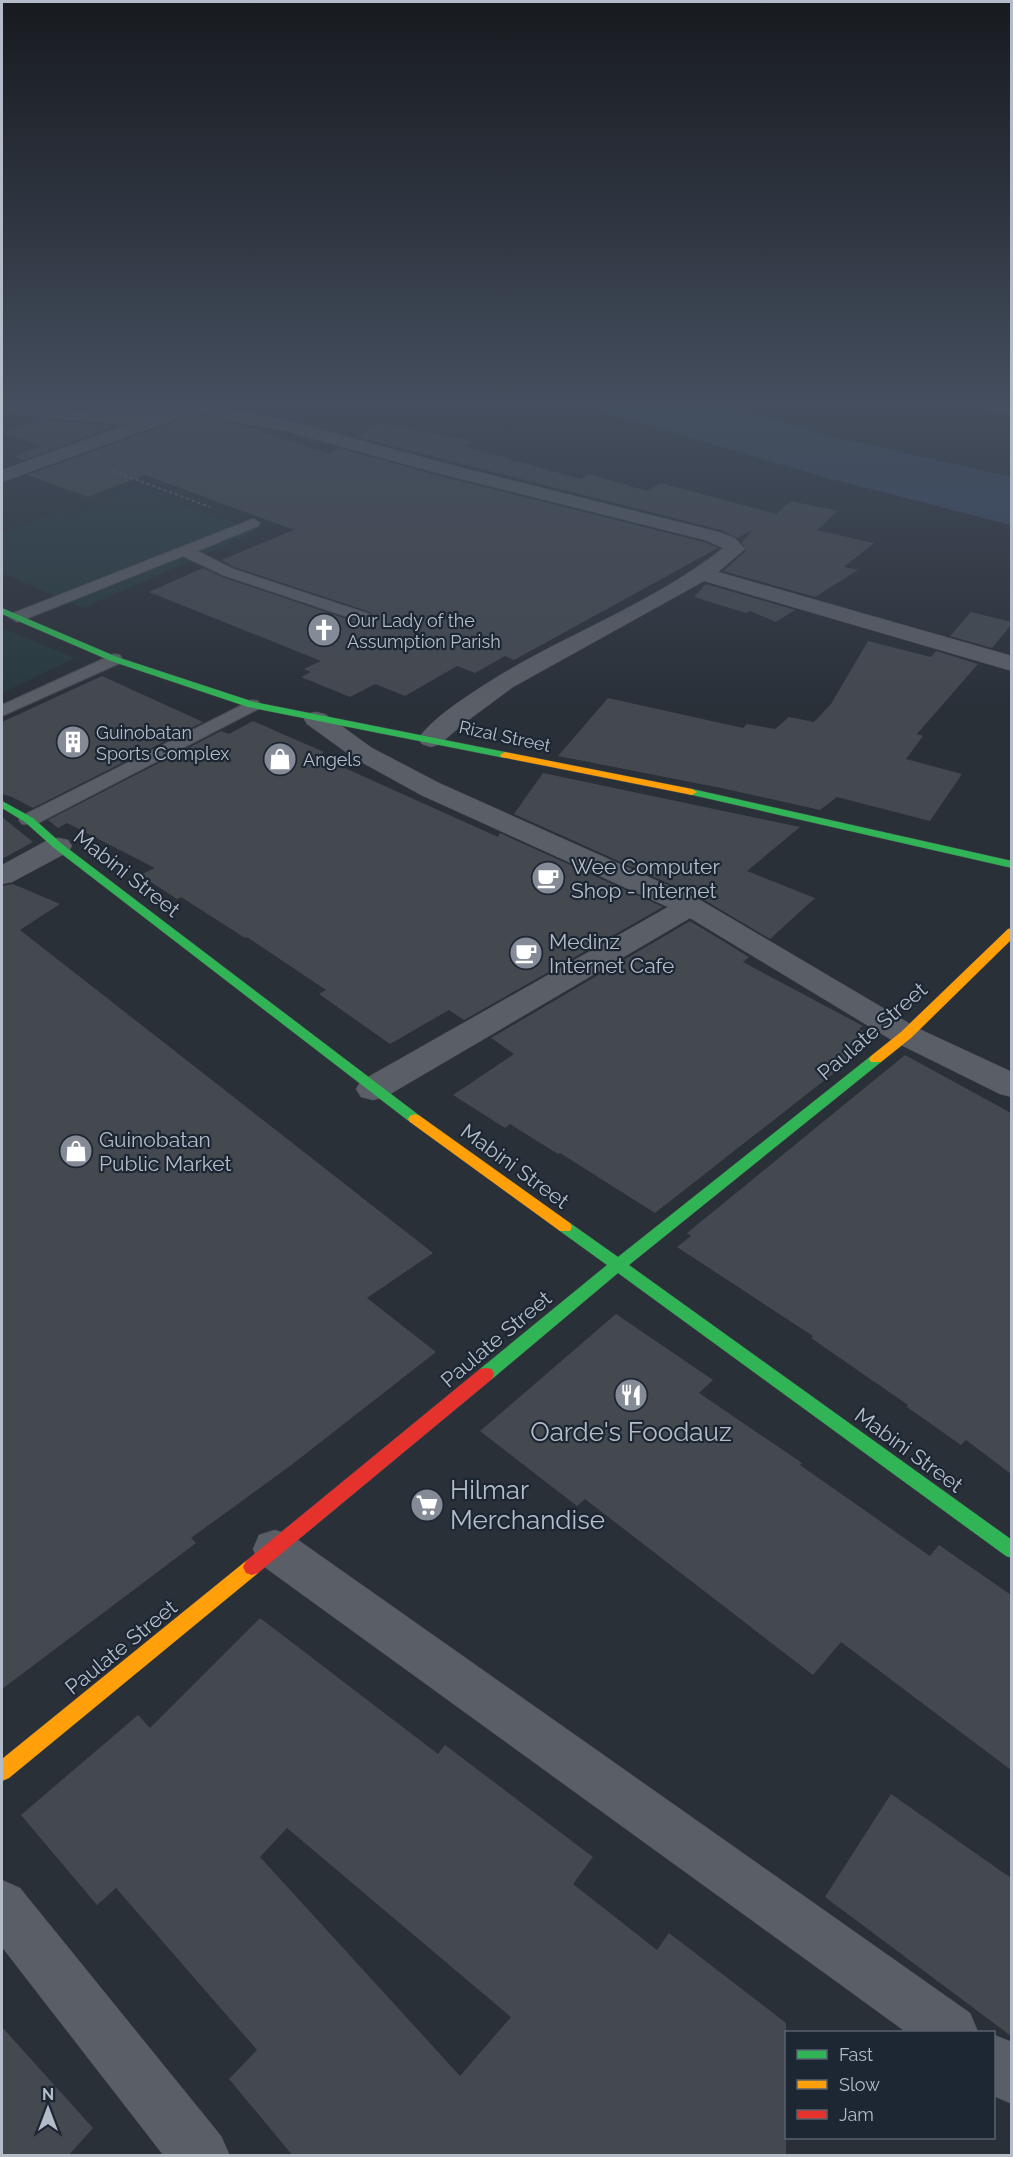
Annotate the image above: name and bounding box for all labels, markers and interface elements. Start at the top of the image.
place label: Our Lady of the Assumption Parish [347,610,501,652]
church icon: Our Lady of the Assumption Parish [306,612,342,648]
street label: Rizal Street [457,716,553,756]
place label: Guinobatan Sports Complex [96,722,229,764]
building icon: Guinobatan Sports Complex [55,724,91,760]
shop icon: Angels [262,741,298,777]
place label: Angels [303,749,361,770]
street label: Mabini Street [69,824,185,922]
place label: Wee Computer Shop - Internet [571,854,720,903]
cafe icon: Wee Computer Shop - Internet [530,860,566,896]
place label: Medinz Internet Cafe [549,929,674,978]
cafe icon: Medinz Internet Cafe [508,935,544,971]
street label: Paulate Street [812,977,932,1085]
street label: Mabini Street [456,1118,574,1214]
place label: Guinobatan Public Market [99,1127,232,1176]
shop icon: Guinobatan Public Market [58,1133,94,1169]
street label: Paulate Street [436,1285,556,1393]
restaurant icon: Oarde's Foodauz [613,1377,649,1413]
street label: Mabini Street [850,1402,968,1498]
place label: Oarde's Foodauz [530,1417,732,1447]
place label: Hilmar Merchandise [450,1475,605,1535]
supermarket icon: Hilmar Merchandise [409,1487,445,1523]
street label: Paulate Street [60,1594,182,1700]
legend [785,2031,995,2139]
text: Fast [839,2044,873,2065]
text: Slow [839,2074,880,2095]
north arrow [18,2079,78,2139]
text: N [42,2085,54,2104]
text: Jam [839,2104,874,2125]

